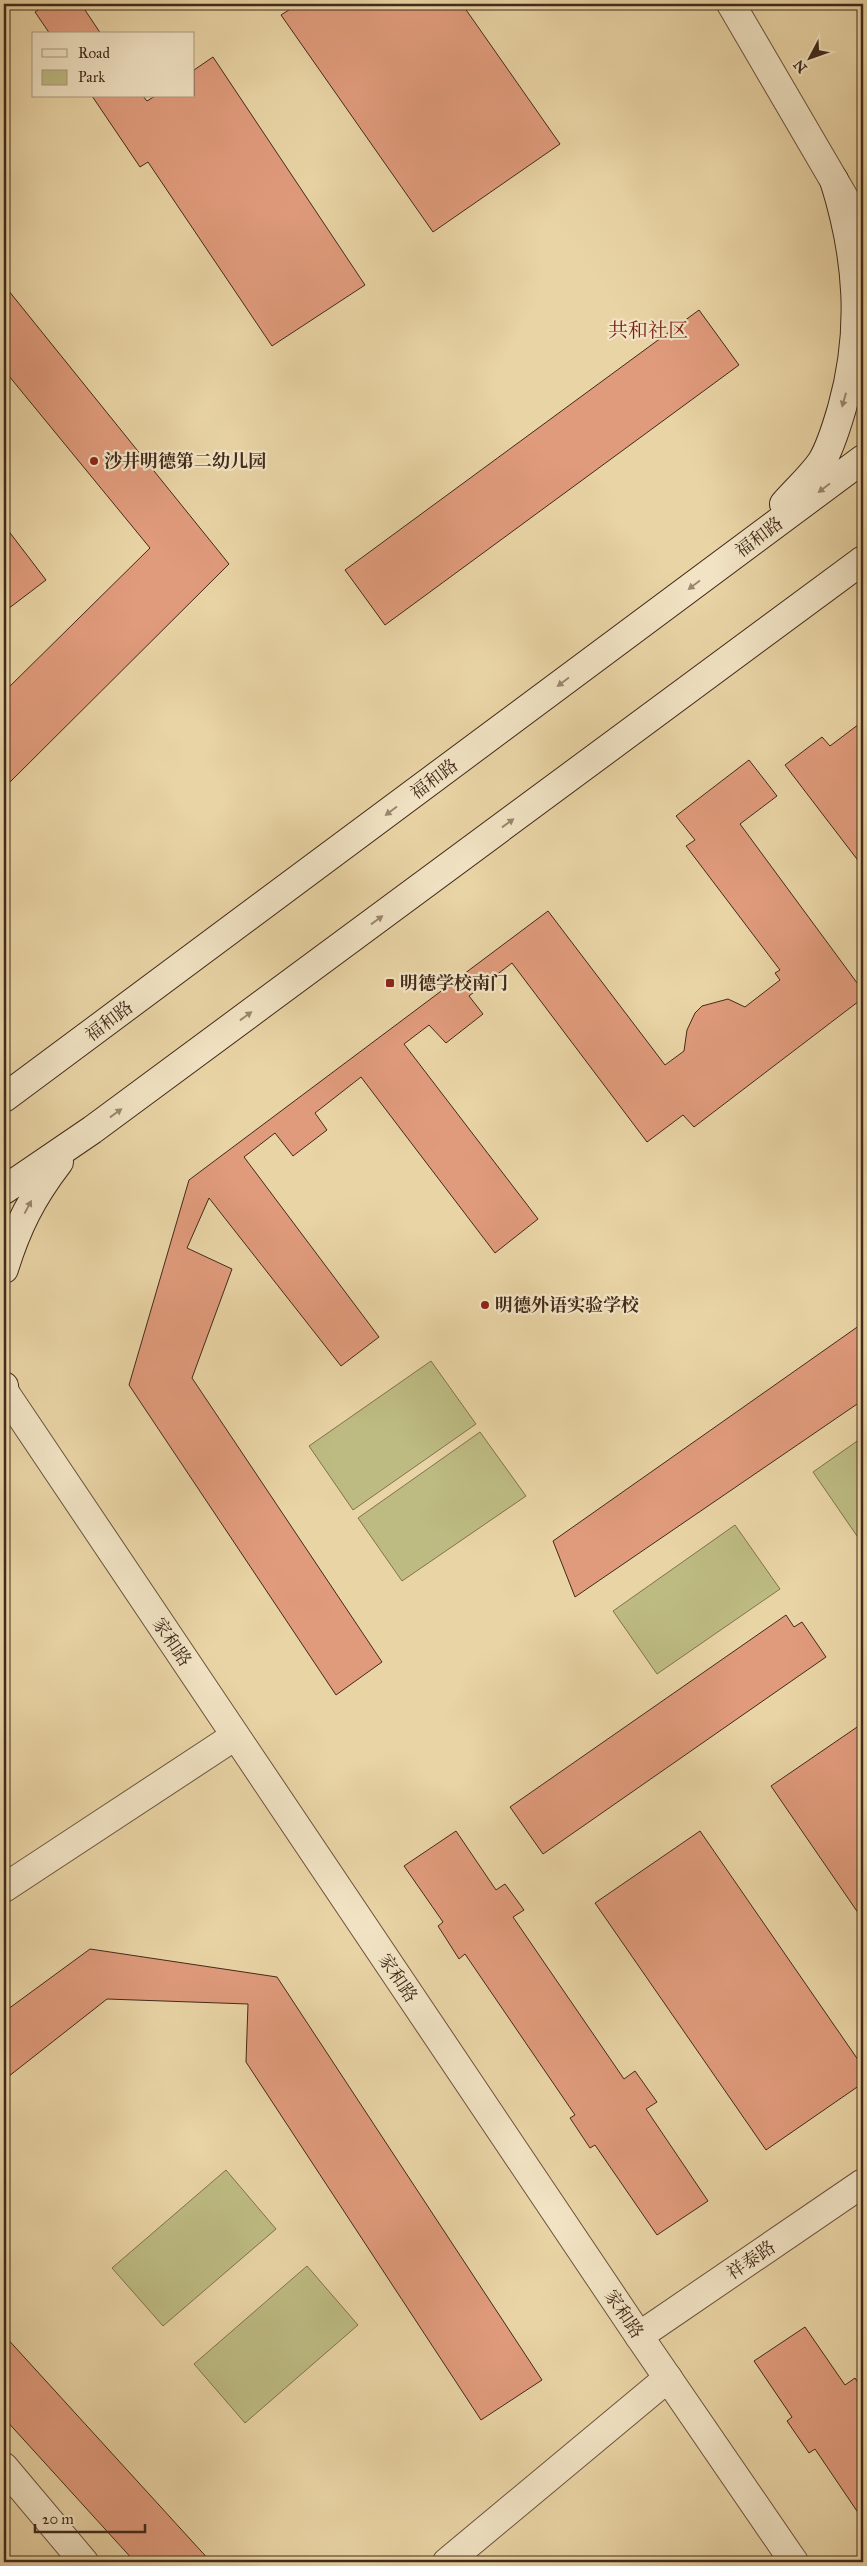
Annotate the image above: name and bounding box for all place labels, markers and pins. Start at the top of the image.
place label: 沙井明德第二幼儿园 [104,450,266,472]
marker: 沙井明德第二幼儿园 [88,455,100,467]
place label: 明德学校南门 [400,972,508,994]
marker: 明德学校南门 [384,977,396,989]
place label: 明德外语实验学校 [495,1294,639,1316]
marker: 明德外语实验学校 [479,1299,491,1311]

